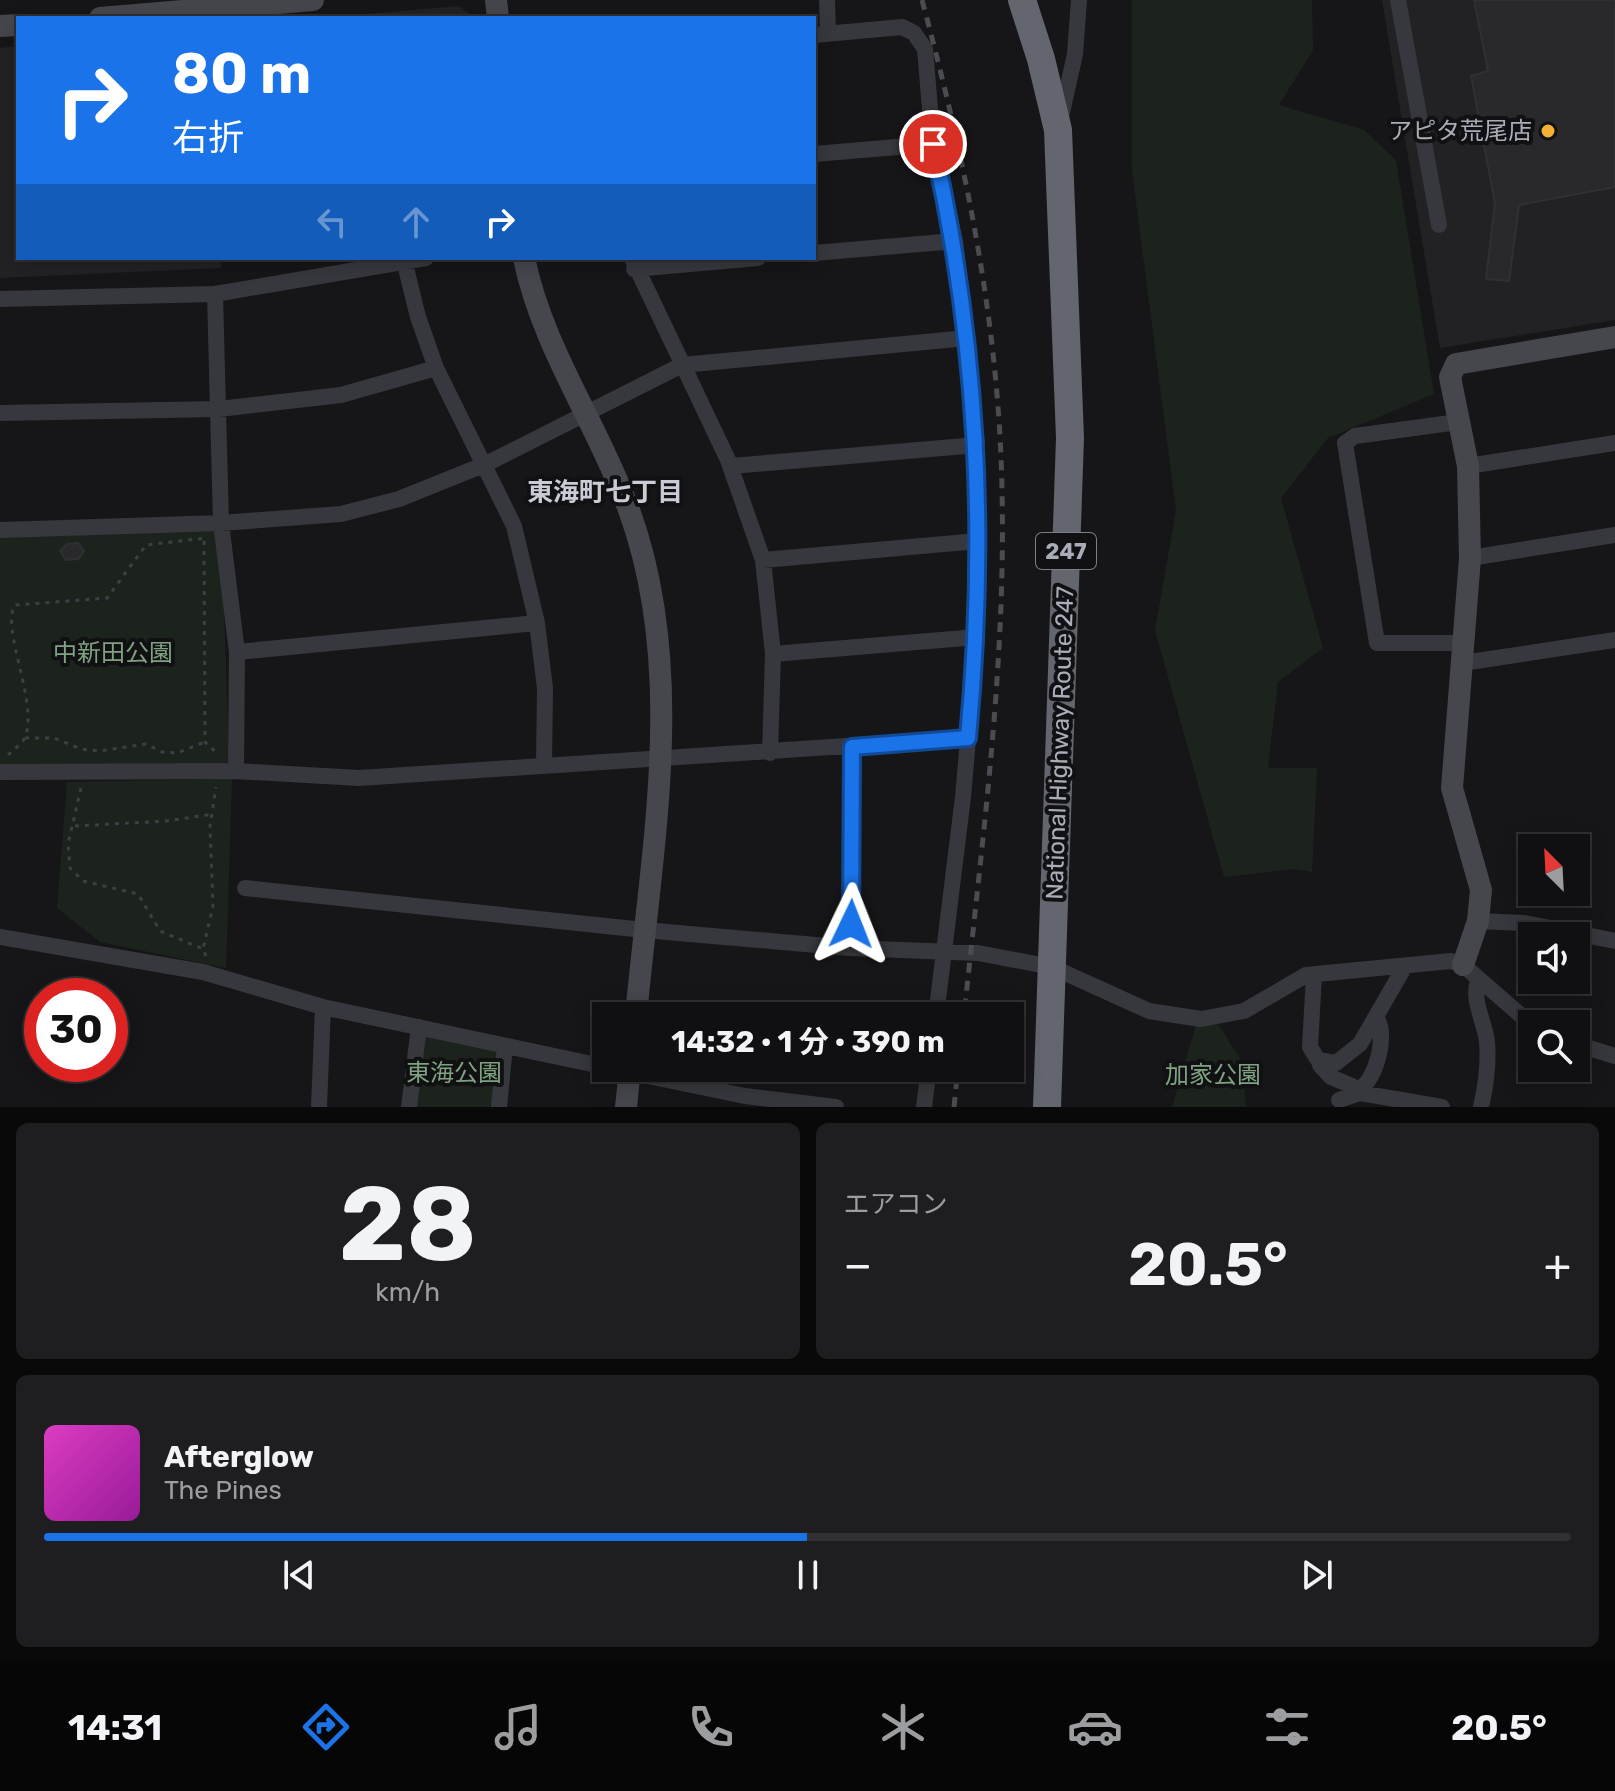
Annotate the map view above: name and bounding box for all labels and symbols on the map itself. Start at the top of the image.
pin [899,110,967,178]
place label: アピタ荒尾店 [1388,117,1532,145]
marker: アピタ荒尾店 [1539,122,1557,140]
district label: 東海町七丁目 [527,477,683,508]
road number: 247 [1036,533,1096,569]
street label: National Highway Route 247 [1041,586,1079,900]
park label: 中新田公園 [53,639,173,667]
north arrow [1518,834,1590,906]
position arrow [809,882,893,966]
speed limit sign: 30 [24,978,128,1082]
park label: 東海公園 [406,1059,502,1087]
park label: 加家公園 [1165,1061,1261,1089]

